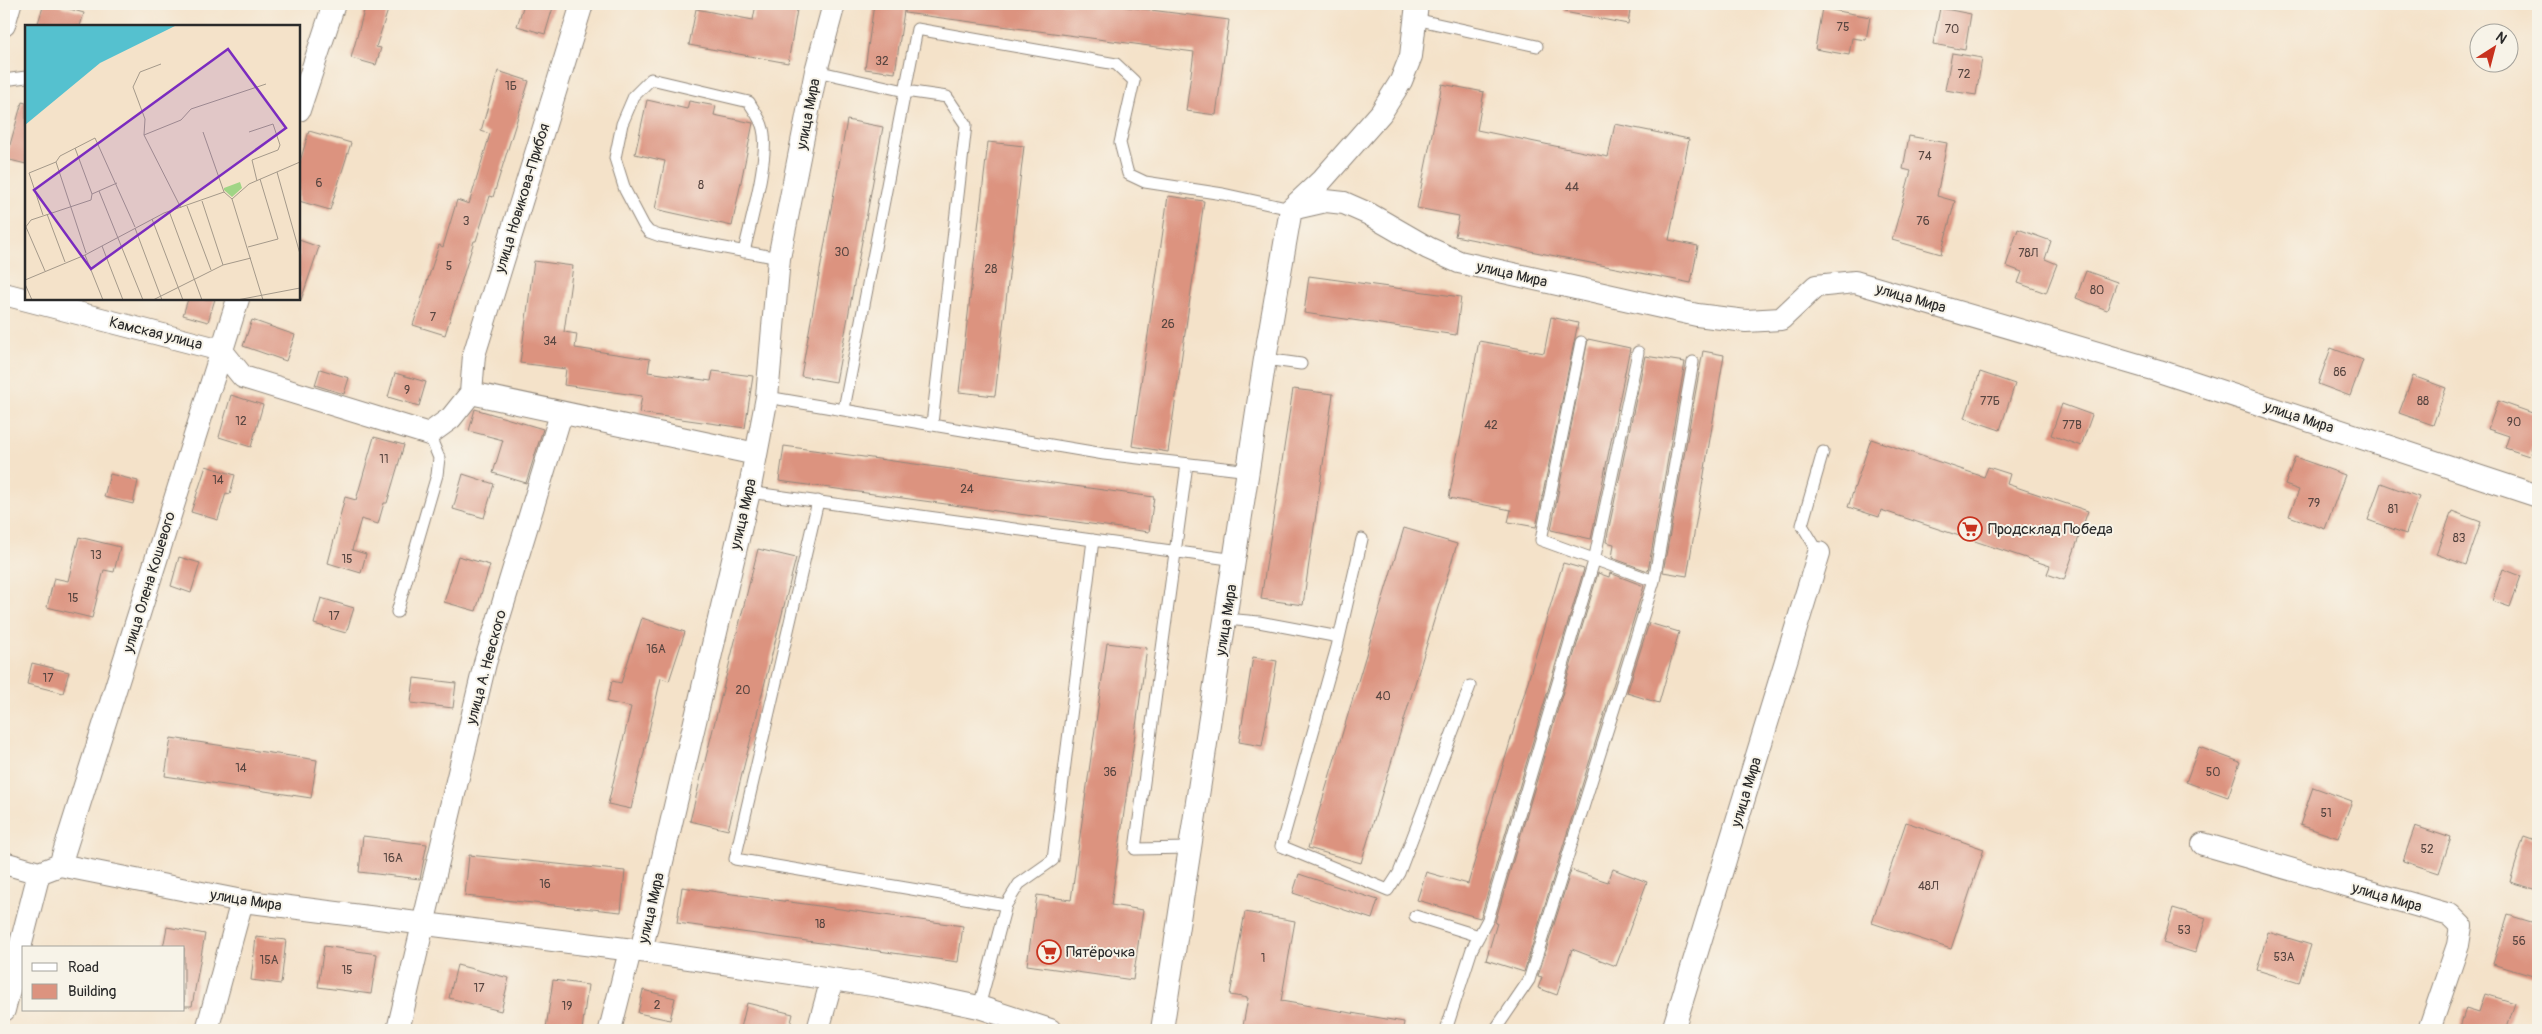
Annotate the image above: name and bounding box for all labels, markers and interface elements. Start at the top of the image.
house number: 75 [1837,20,1849,35]
house number: 70 [1945,22,1959,37]
north arrow [2470,22,2520,72]
inset map [25,25,300,300]
text: N [2493,28,2510,48]
house number: 32 [875,54,889,69]
house number: 72 [1957,67,1971,82]
street label: улица Мира [792,77,825,152]
house number: 1Б [505,79,517,94]
street label: улица Новикова-Прибоя [490,121,554,276]
house number: 74 [1918,149,1932,164]
house number: 6 [316,176,323,191]
house number: 8 [698,178,704,193]
house number: 44 [1565,180,1579,195]
house number: 3 [463,214,470,229]
house number: 76 [1916,214,1930,229]
house number: 30 [835,245,849,260]
house number: 78Л [2018,246,2039,261]
street label: улица Мира [1474,257,1549,292]
house number: 5 [446,259,452,274]
house number: 28 [985,262,997,277]
street label: улица Мира [1873,279,1948,318]
house number: 80 [2090,283,2104,298]
house number: 7 [430,310,437,325]
street label: Камская улица [107,313,205,354]
house number: 26 [1161,317,1175,332]
house number: 34 [543,334,557,349]
house number: 86 [2333,365,2347,380]
house number: 9 [404,383,410,398]
house number: 77Б [1980,394,2000,409]
house number: 88 [2417,394,2429,409]
street label: улица Мира [2261,397,2336,438]
house number: 12 [235,414,247,429]
house number: 90 [2507,415,2521,430]
house number: 42 [1484,418,1498,433]
house number: 77В [2062,418,2082,433]
house number: 11 [379,452,389,467]
house number: 14 [212,473,224,488]
street label: улица Мира [726,477,761,552]
house number: 24 [960,482,974,497]
house number: 79 [2308,496,2320,511]
house number: 81 [2388,502,2398,517]
street label: улица Олена Кошевого [119,509,180,656]
supermarket icon: Продсклад Победа [1957,516,1983,542]
place label: Продсклад Победа [1988,520,2113,539]
house number: 83 [2453,531,2466,546]
house number: 13 [90,548,102,563]
house number: 15 [341,552,353,567]
street label: улица Мира [1211,583,1242,658]
house number: 15 [67,591,79,606]
street label: улица А. Невского [462,608,511,727]
house number: 17 [328,609,340,624]
house number: 16А [646,642,666,657]
house number: 17 [42,671,54,686]
house number: 20 [736,683,750,698]
house number: 40 [1375,689,1391,704]
street label: улица Мира [1727,755,1766,830]
house number: 14 [235,761,247,776]
house number: 36 [1103,765,1117,780]
house number: 50 [2206,765,2220,780]
house number: 51 [2320,806,2332,821]
house number: 52 [2420,842,2434,857]
house number: 16А [383,851,403,866]
street label: улица Мира [634,871,669,946]
house number: 16 [539,877,551,892]
street label: улица Мира [2349,878,2424,917]
house number: 48Л [1918,879,1939,894]
street label: улица Мира [208,885,283,916]
house number: 18 [815,917,825,932]
house number: 53 [2177,923,2191,938]
house number: 56 [2512,934,2526,949]
supermarket icon: Пятёрочка [1036,939,1062,965]
place label: Пятёрочка [1066,943,1135,962]
legend [22,946,185,1012]
house number: 53А [2274,950,2295,965]
house number: 1 [1261,951,1265,966]
house number: 15А [260,953,279,968]
text: Road [68,958,99,977]
house number: 15 [341,963,353,978]
house number: 17 [473,981,485,996]
text: Building [68,982,116,1001]
house number: 2 [654,998,661,1013]
house number: 19 [562,999,572,1014]

